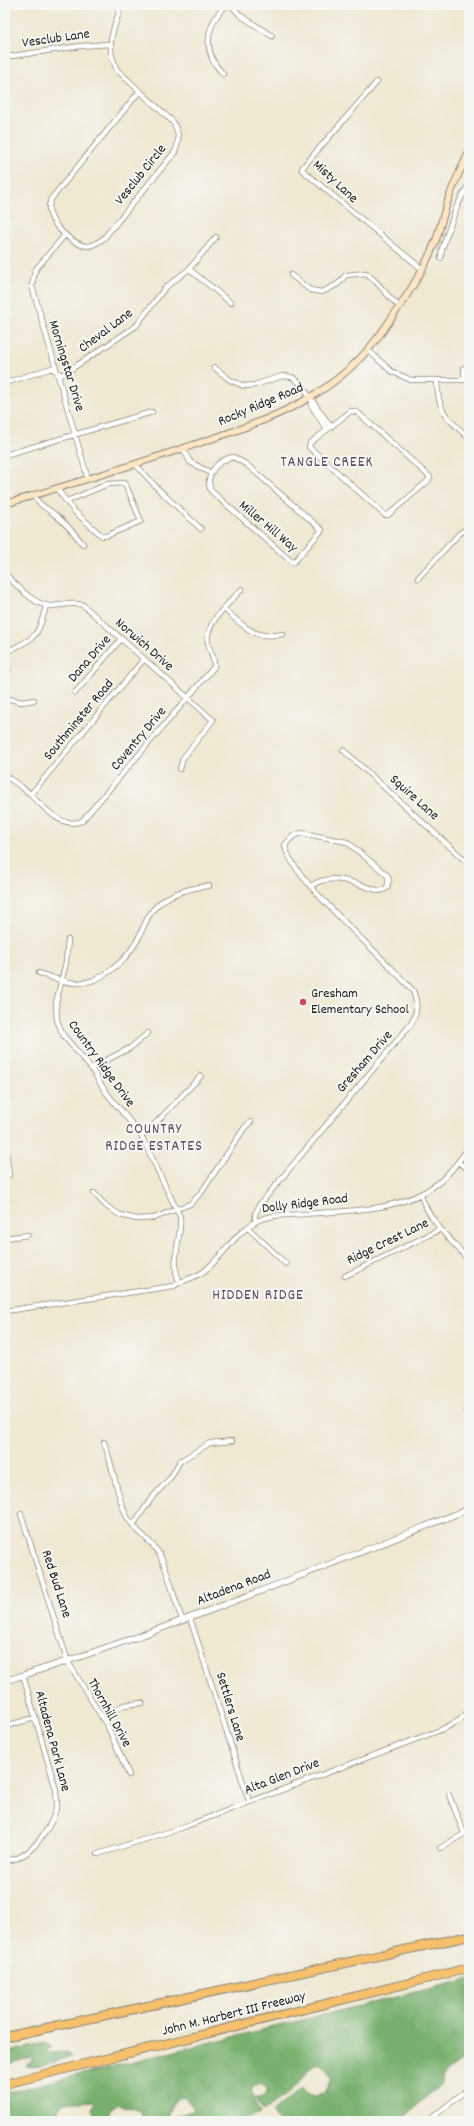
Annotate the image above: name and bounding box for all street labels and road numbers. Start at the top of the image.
street label: Vesclub Lane [21,24,91,54]
street label: Vesclub Circle [110,140,172,210]
street label: Misty Lane [308,156,362,208]
street label: Cheval Lane [75,304,137,358]
street label: Morningstar Drive [43,318,89,414]
street label: Rocky Ridge Road [215,378,307,432]
street label: Miller Hill Way [234,496,302,558]
street label: Norwich Drive [110,614,178,676]
street label: Dana Drive [64,631,116,687]
street label: Southminster Road [39,675,119,765]
street label: Coventry Drive [106,703,172,775]
street label: Squire Lane [385,770,443,826]
street label: Country Ridge Drive [63,1016,139,1112]
street label: Gresham Drive [332,1026,398,1098]
street label: Dolly Ridge Road [261,1189,349,1219]
street label: Ridge Crest Lane [344,1214,432,1270]
street label: Red Bud Lane [36,1548,76,1620]
street label: Altadena Road [194,1565,274,1611]
street label: Settlers Lane [210,1670,250,1744]
street label: Thornhill Drive [82,1675,136,1751]
street label: Altadena Park Lane [29,1688,75,1794]
street label: Alta Glen Drive [241,1753,323,1801]
street label: John M. Harbert III Freeway [160,1986,308,2041]

